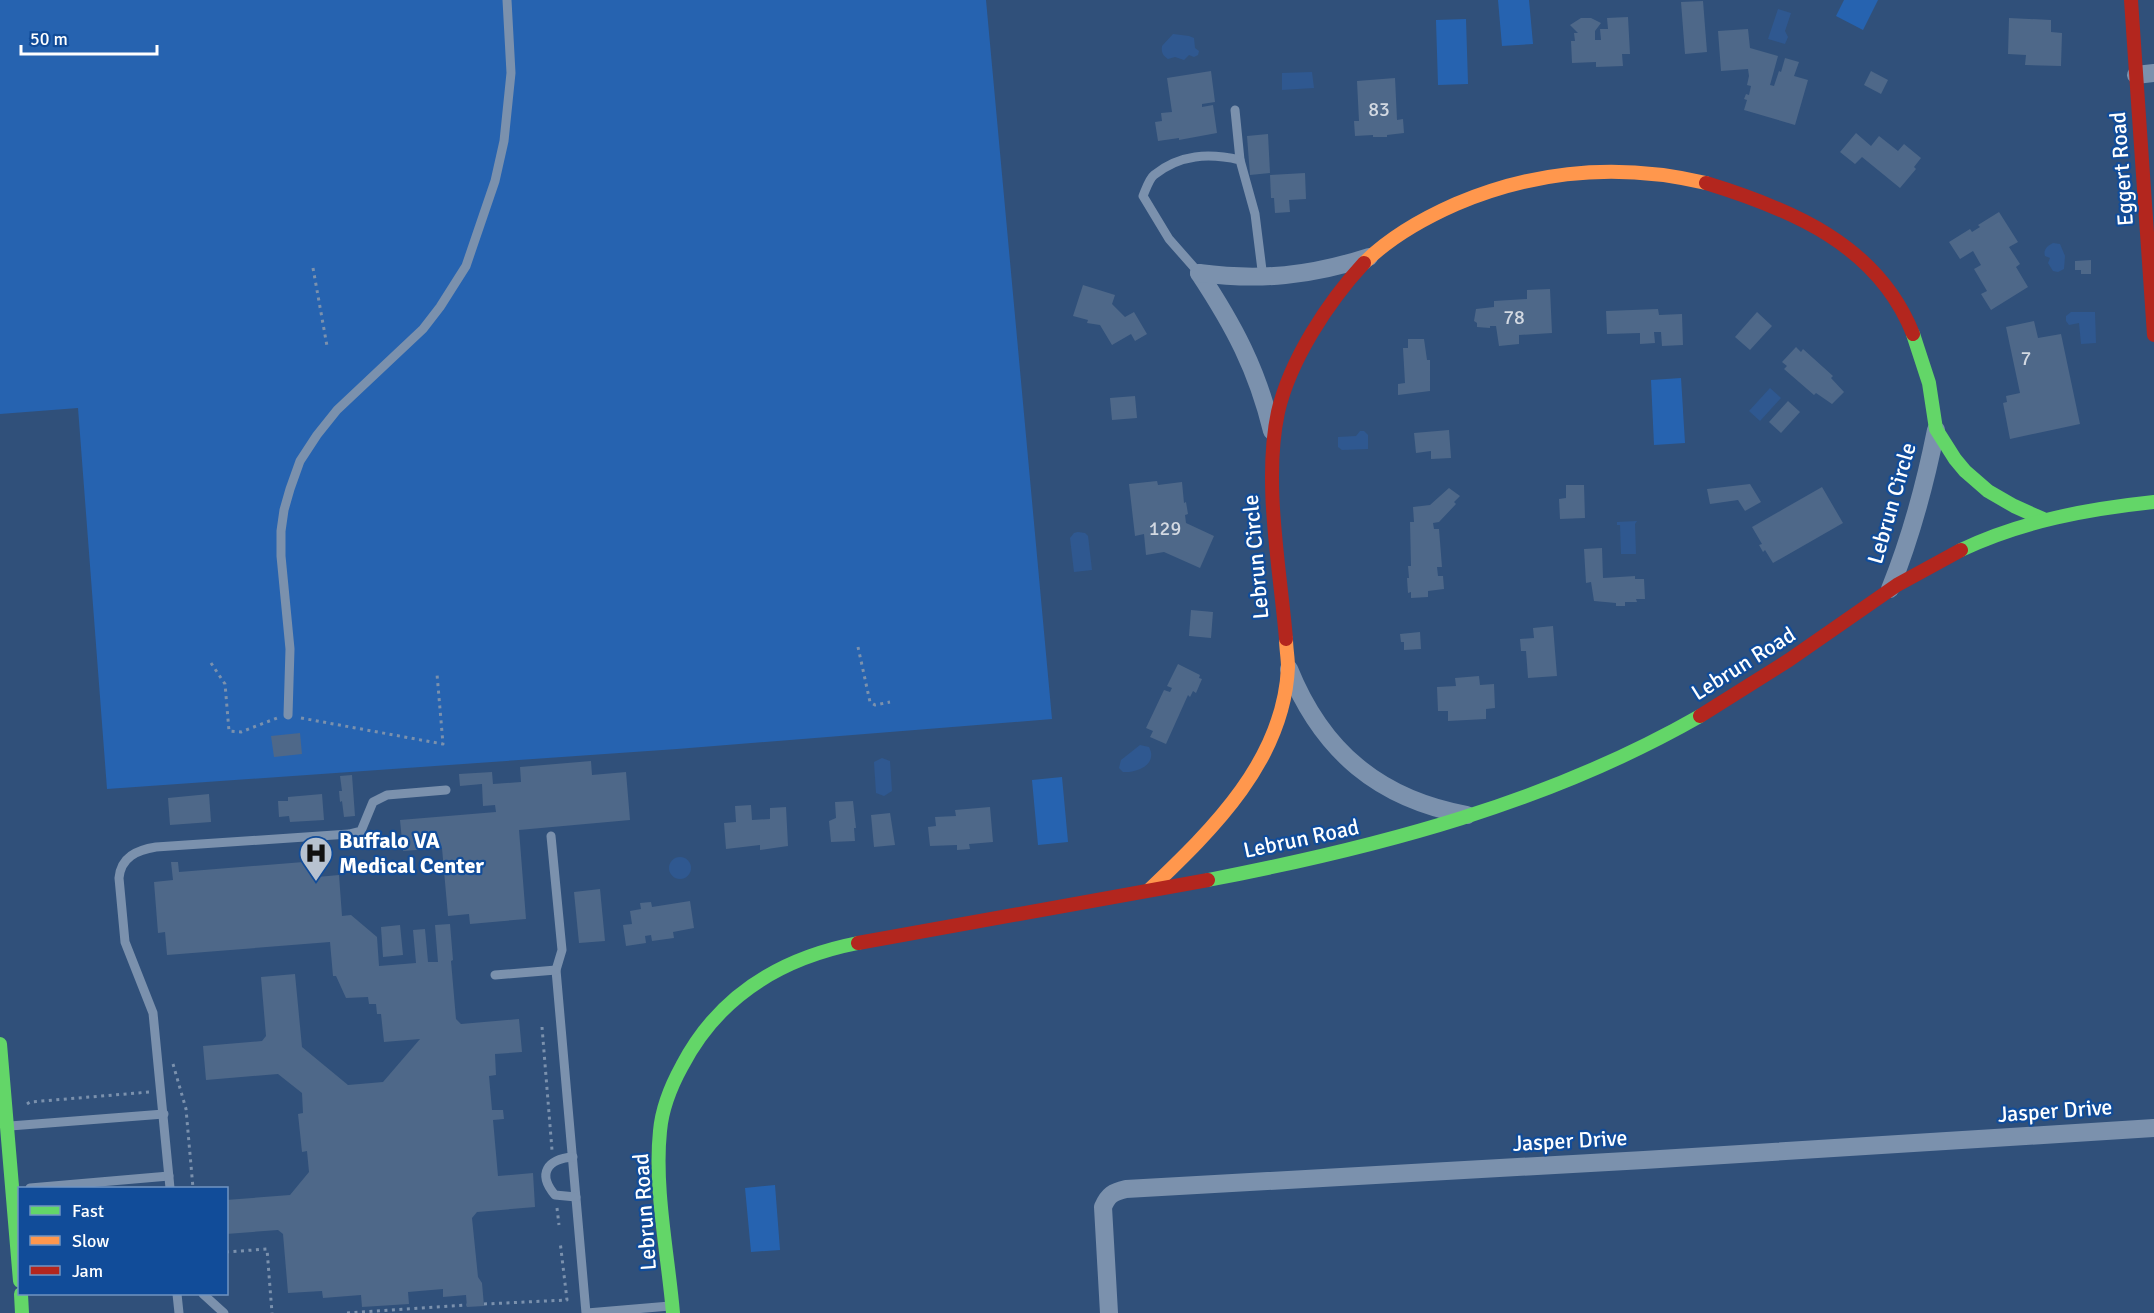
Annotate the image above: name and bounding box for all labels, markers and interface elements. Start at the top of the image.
scale bar [21,18,158,56]
text: 50 m [30,28,68,50]
house number: 83 [1368,97,1390,122]
street label: Eggert Road [2104,111,2139,227]
house number: 78 [1503,305,1525,330]
house number: 7 [2021,346,2031,371]
street label: Lebrun Circle [1861,439,1922,567]
street label: Lebrun Circle [1237,493,1274,620]
house number: 129 [1149,516,1181,541]
street label: Lebrun Road [1686,621,1800,706]
street label: Lebrun Road [1241,813,1361,864]
place label: Buffalo VA Medical Center [339,827,484,879]
hospital icon: Buffalo VA Medical Center [298,835,334,882]
street label: Jasper Drive [1997,1093,2113,1128]
street label: Jasper Drive [1512,1124,1628,1157]
street label: Lebrun Road [627,1152,662,1272]
legend [18,1187,228,1295]
text: Fast [72,1200,104,1222]
text: Slow [72,1230,109,1252]
text: Jam [72,1260,103,1282]

